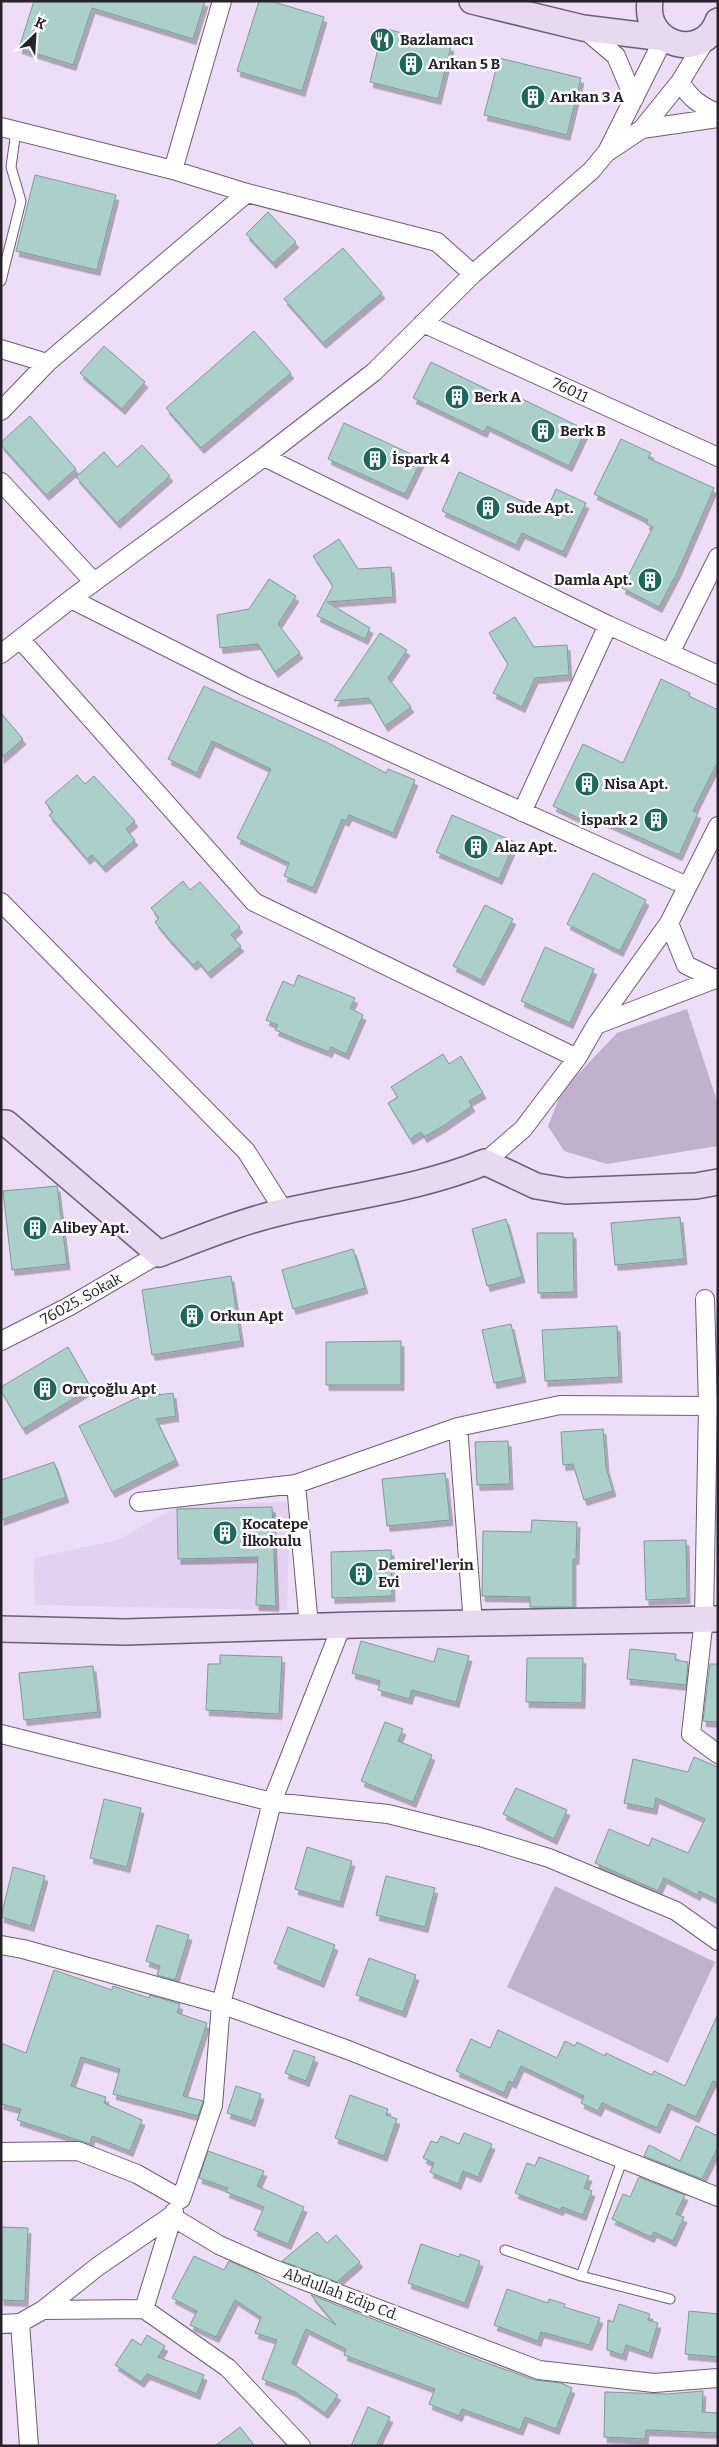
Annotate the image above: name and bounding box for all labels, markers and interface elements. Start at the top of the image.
north arrow [10,10,60,60]
text: K [32,14,48,34]
restaurant icon: Bazlamacı [369,27,395,53]
place label: Bazlamacı [400,31,474,49]
building icon: Arıkan 5 B [398,51,424,77]
place label: Arıkan 5 B [428,55,501,73]
building icon: Arıkan 3 A [520,84,546,110]
place label: Arıkan 3 A [550,88,624,106]
street label: 76011 [549,374,591,406]
building icon: Berk A [444,384,470,410]
place label: Berk A [474,388,521,406]
building icon: Berk B [530,418,556,444]
place label: Berk B [560,422,606,440]
building icon: İspark 4 [362,446,388,472]
place label: İspark 4 [392,450,450,468]
building icon: Sude Apt. [475,495,501,521]
place label: Sude Apt. [506,499,573,517]
building icon: Damla Apt. [637,567,663,593]
place label: Damla Apt. [554,571,632,589]
building icon: Nisa Apt. [574,771,600,797]
place label: Nisa Apt. [604,775,668,793]
building icon: İspark 2 [643,807,669,833]
place label: İspark 2 [581,811,638,829]
building icon: Alaz Apt. [463,834,489,860]
place label: Alaz Apt. [494,838,557,856]
building icon: Alibey Apt. [22,1215,48,1241]
place label: Alibey Apt. [52,1219,129,1237]
street label: 76025. Sokak [37,1269,125,1329]
building icon: Orkun Apt [179,1303,205,1329]
place label: Orkun Apt [210,1307,284,1325]
building icon: Oruçoğlu Apt [32,1376,58,1402]
place label: Oruçoğlu Apt [62,1380,156,1398]
place label: Kocatepe İlkokulu [242,1515,308,1550]
building icon: Kocatepe İlkokulu [212,1520,238,1546]
place label: Demirel'lerin Evi [378,1556,474,1591]
building icon: Demirel'lerin Evi [348,1561,374,1587]
street label: Abdullah Edip Cd. [281,2264,401,2324]

